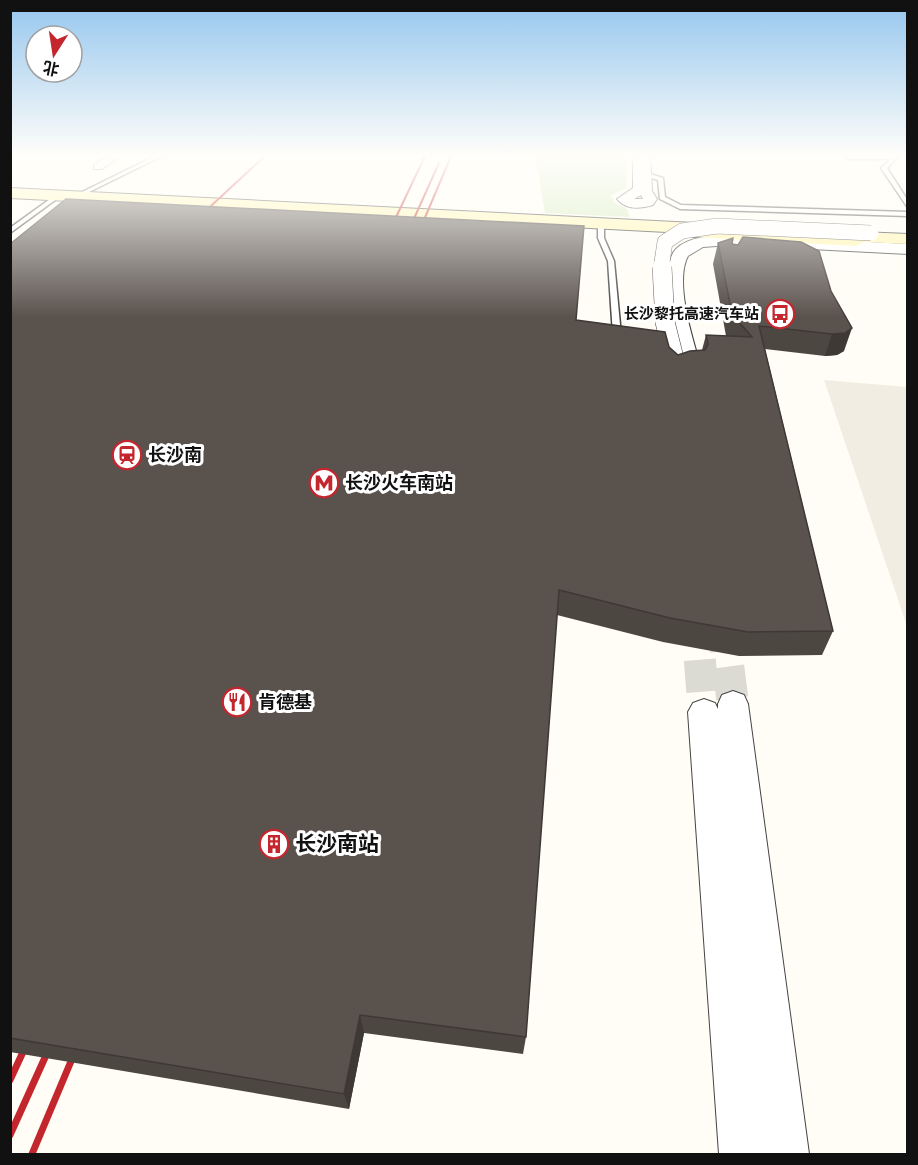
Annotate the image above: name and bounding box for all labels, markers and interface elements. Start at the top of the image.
north arrow [24,24,84,84]
text: 北 [41,56,61,81]
bus stop icon: 长沙黎托高速汽车站 [764,298,796,330]
place label: 长沙黎托高速汽车站 [624,303,759,323]
station icon: 长沙南 [111,439,143,471]
place label: 长沙南 [148,442,202,466]
metro station icon: 长沙火车南站 [308,467,340,499]
place label: 长沙火车南站 [345,470,453,494]
restaurant icon: 肯德基 [221,686,253,718]
place label: 肯德基 [258,689,312,713]
building icon: 长沙南站 [258,828,290,860]
place label: 长沙南站 [295,829,379,857]

